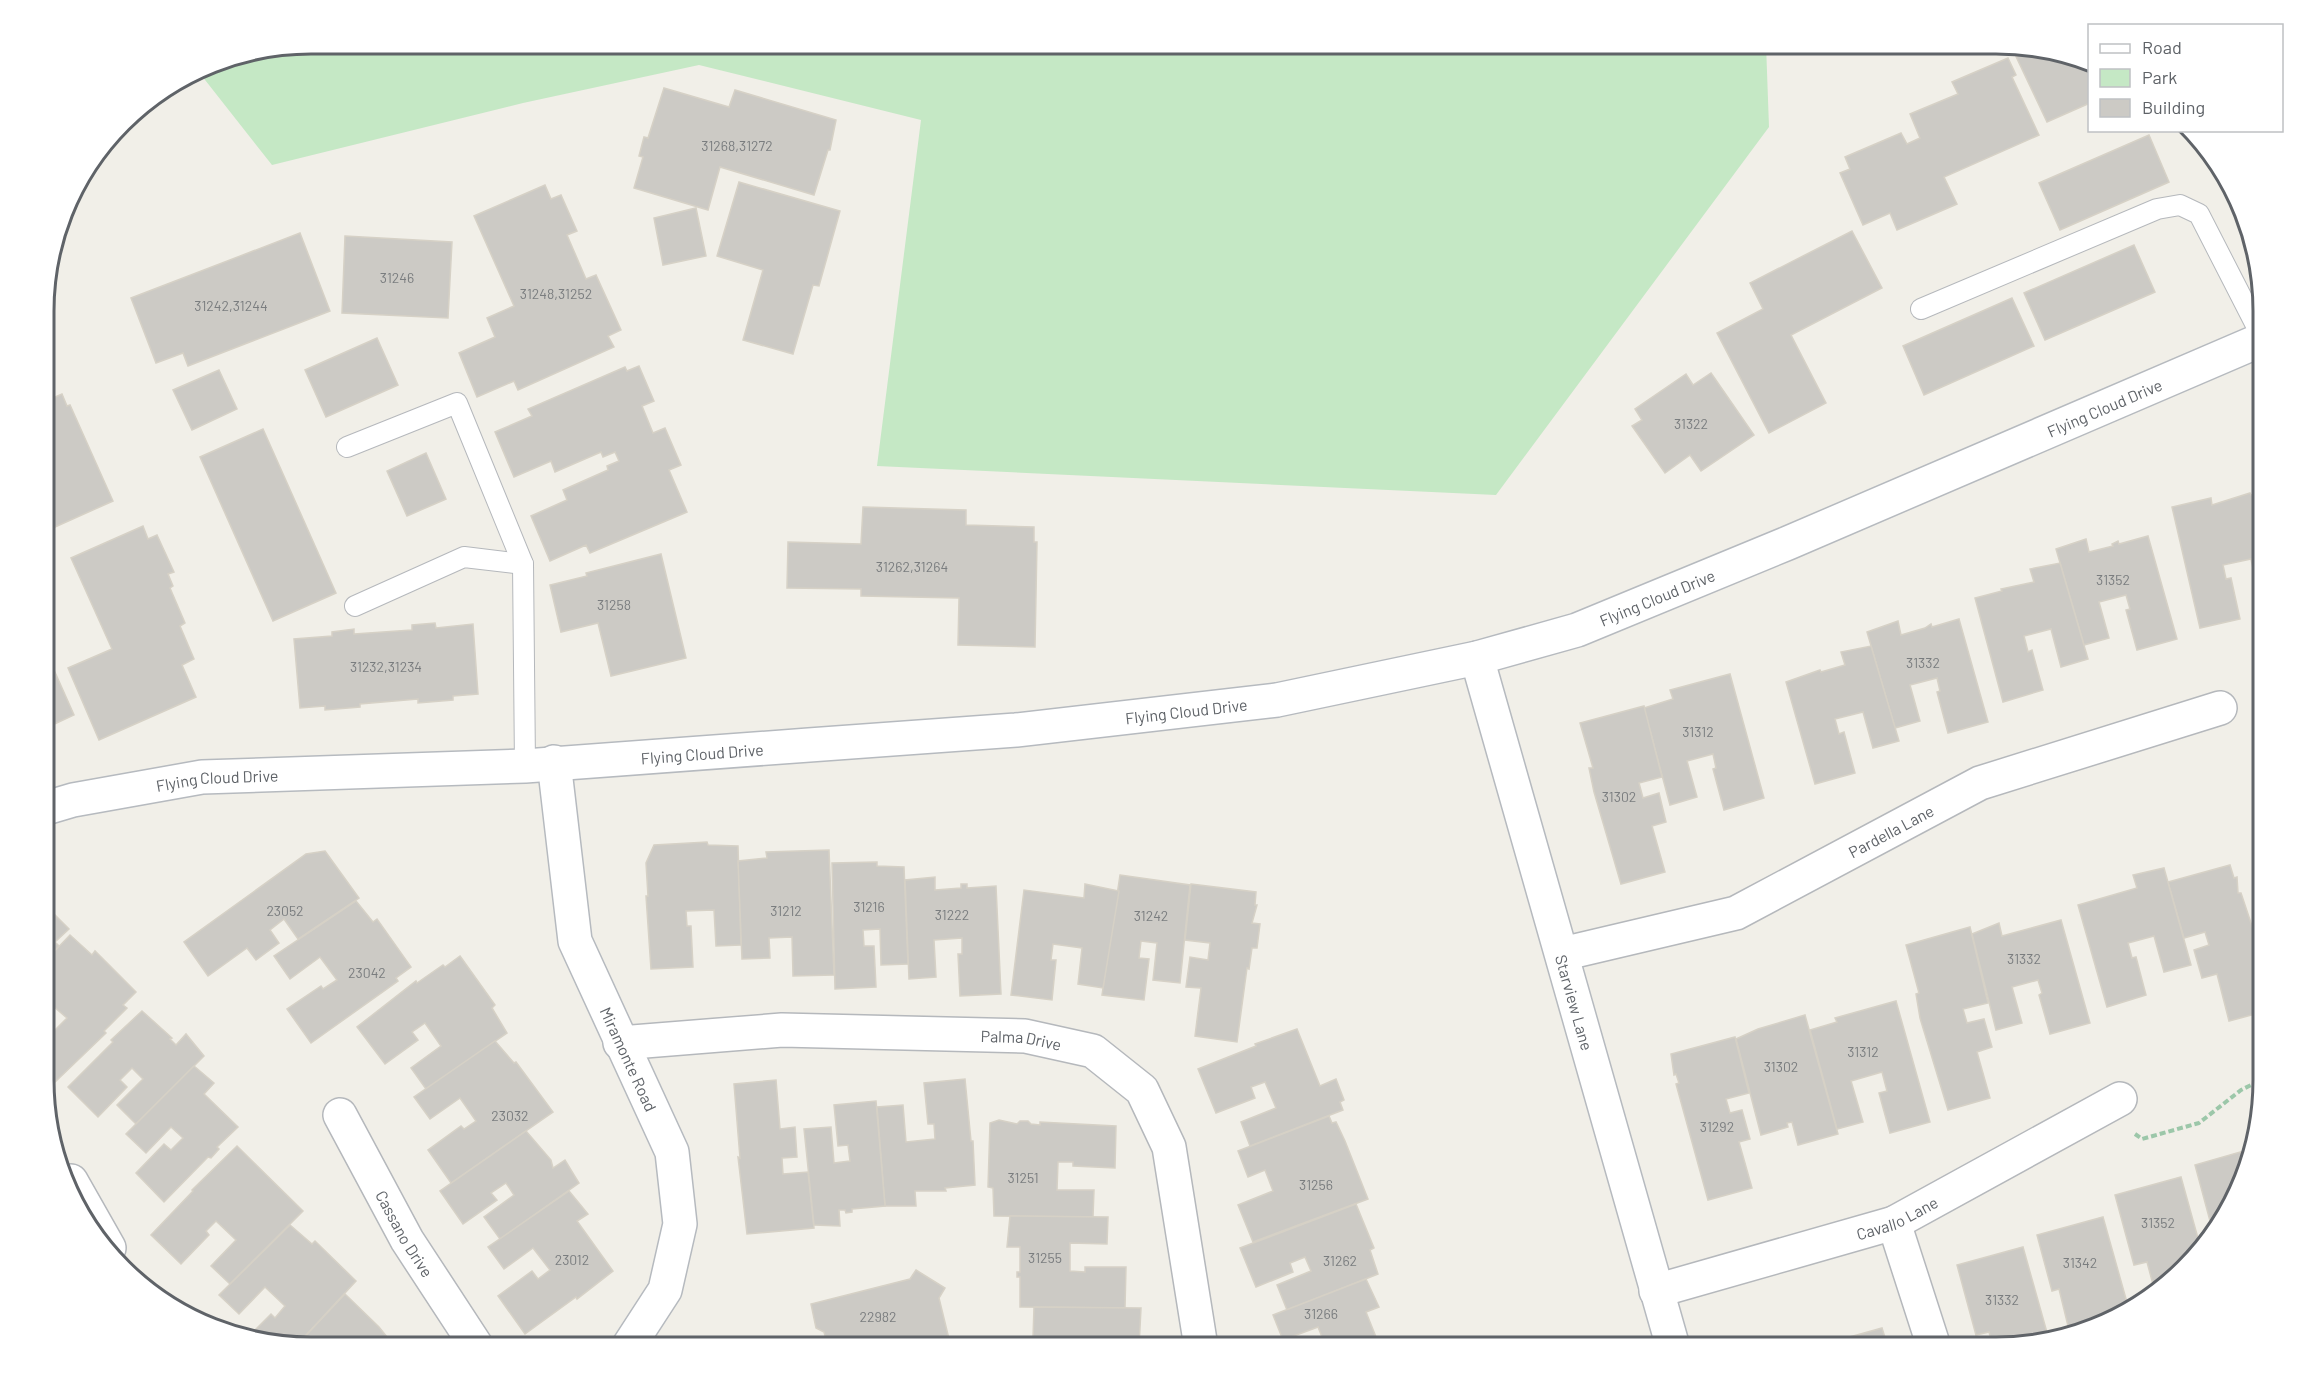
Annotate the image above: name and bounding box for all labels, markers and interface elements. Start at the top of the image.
legend [2088,24,2283,132]
text: Road [2142,36,2182,58]
text: Park [2142,66,2177,88]
text: Building [2142,96,2205,118]
house number: 31268,31272 [701,137,773,154]
house number: 31246 [380,269,414,286]
house number: 31248,31252 [520,285,592,302]
house number: 31242,31244 [194,297,268,314]
street label: Flying Cloud Drive [2044,374,2164,440]
house number: 31322 [1674,415,1708,432]
house number: 31262,31264 [876,558,948,575]
street label: Flying Cloud Drive [1596,565,1717,629]
house number: 31352 [2096,571,2130,588]
house number: 31258 [597,596,631,613]
house number: 31332 [1906,654,1940,671]
house number: 31232,31234 [350,658,422,675]
street label: Flying Cloud Drive [1124,694,1248,727]
house number: 31312 [1682,723,1714,740]
street label: Flying Cloud Drive [640,739,764,767]
street label: Flying Cloud Drive [154,765,279,795]
house number: 31302 [1602,788,1636,805]
street label: Pardella Lane [1845,800,1936,861]
house number: 31216 [853,898,885,915]
house number: 23052 [266,902,304,919]
house number: 31212 [770,902,802,919]
house number: 31222 [935,906,969,923]
house number: 31242 [1134,907,1168,924]
house number: 31332 [2007,950,2041,967]
street label: Starview Lane [1552,952,1598,1052]
house number: 23042 [348,964,386,981]
street label: Miramonte Road [597,1004,661,1114]
street label: Palma Drive [980,1025,1063,1053]
house number: 31312 [1847,1043,1879,1060]
house number: 31302 [1764,1058,1798,1075]
house number: 23032 [491,1107,529,1124]
house number: 31292 [1700,1118,1734,1135]
house number: 31251 [1007,1169,1039,1186]
house number: 31256 [1299,1176,1333,1193]
street label: Cassano Drive [372,1187,438,1280]
street label: Cavallo Lane [1854,1192,1941,1243]
house number: 31352 [2141,1214,2175,1231]
house number: 31255 [1028,1249,1062,1266]
house number: 23012 [555,1251,589,1268]
house number: 31262 [1323,1252,1357,1269]
house number: 31342 [2063,1254,2097,1271]
house number: 31332 [1985,1291,2019,1308]
house number: 31266 [1304,1305,1338,1322]
house number: 22982 [859,1308,897,1325]

